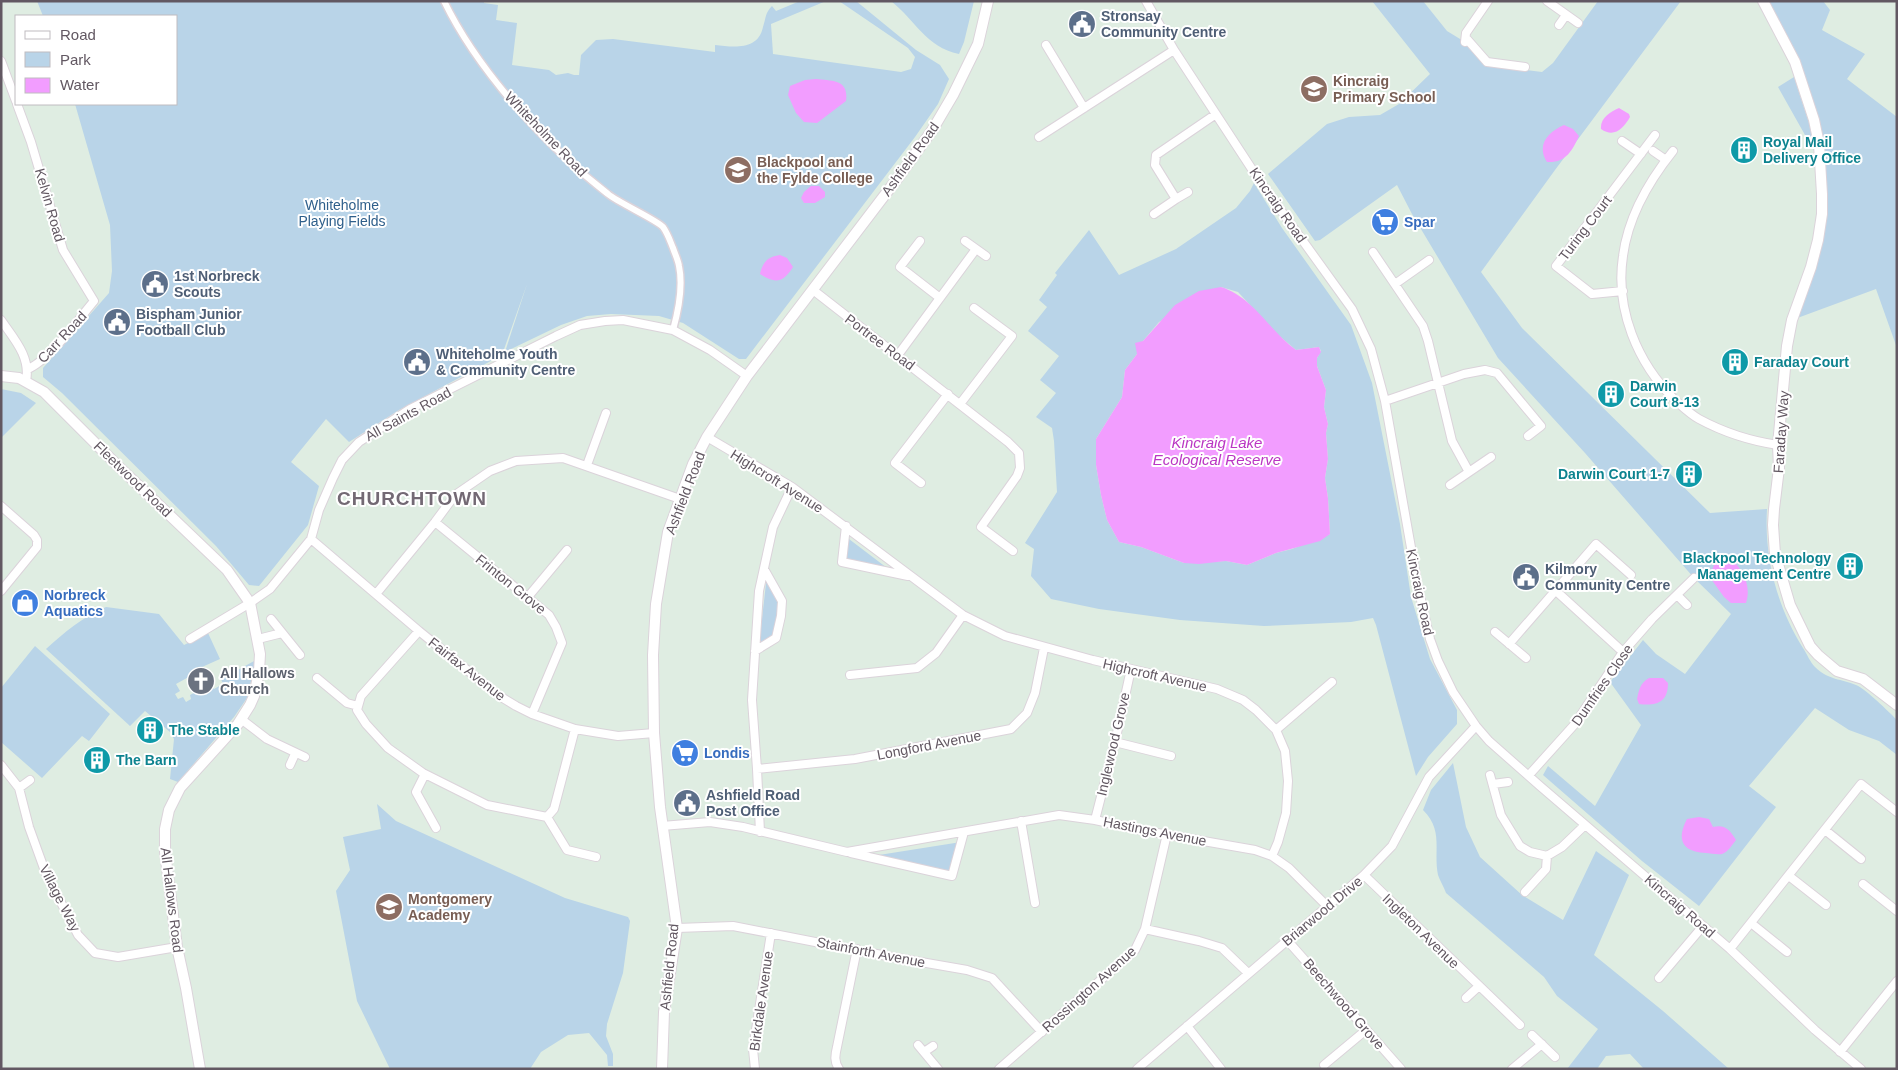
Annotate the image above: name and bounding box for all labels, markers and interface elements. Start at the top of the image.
place label: Stronsay Community Centre [1101,8,1226,40]
public building icon: Stronsay Community Centre [1067,9,1097,39]
legend [15,15,178,105]
text: Road [60,26,96,43]
text: Park [60,51,91,68]
place label: Kincraig Primary School [1333,73,1436,105]
school or university icon: Kincraig Primary School [1299,74,1329,104]
text: Water [60,76,99,93]
street label: Whiteholme Road [502,88,590,180]
street label: Ashfield Road [878,119,942,199]
place label: Royal Mail Delivery Office [1763,134,1861,166]
building icon: Royal Mail Delivery Office [1729,135,1759,165]
place label: Blackpool and the Fylde College [757,154,873,186]
school or university icon: Blackpool and the Fylde College [723,155,753,185]
street label: Kincraig Road [1246,164,1310,246]
street label: Kelvin Road [32,167,68,243]
street label: Turing Court [1555,192,1615,264]
park label: Whiteholme Playing Fields [298,197,386,229]
supermarket icon: Spar [1370,207,1400,237]
place label: Spar [1404,214,1436,230]
place label: 1st Norbreck Scouts [174,268,260,300]
public building icon: 1st Norbreck Scouts [140,269,170,299]
place label: Bispham Junior Football Club [136,306,242,338]
public building icon: Bispham Junior Football Club [102,307,132,337]
street label: Carr Road [34,308,90,366]
street label: Portree Road [842,311,918,373]
place label: Whiteholme Youth & Community Centre [436,346,575,378]
public building icon: Whiteholme Youth & Community Centre [402,347,432,377]
building icon: Faraday Court [1720,347,1750,377]
place label: Faraday Court [1754,354,1849,370]
place label: Darwin Court 8-13 [1630,378,1699,410]
building icon: Darwin Court 8-13 [1596,379,1626,409]
street label: All Saints Road [362,384,454,444]
street label: Faraday Way [1770,390,1792,474]
water label: Kincraig Lake Ecological Reserve [1153,434,1281,468]
street label: Fleetwood Road [91,438,175,520]
street label: Highcroft Avenue [728,446,827,516]
street label: Ashfield Road [662,449,708,537]
building icon: Darwin Court 1-7 [1674,459,1704,489]
place label: Darwin Court 1-7 [1558,466,1670,482]
district label: CHURCHTOWN [337,488,487,509]
street label: Kincraig Road [1403,547,1437,637]
place label: Blackpool Technology Management Centre [1683,550,1831,582]
street label: Frinton Grove [473,551,549,617]
building icon: Blackpool Technology Management Centre [1835,551,1865,581]
place label: Kilmory Community Centre [1545,561,1670,593]
public building icon: Kilmory Community Centre [1511,562,1541,592]
place label: Norbreck Aquatics [44,587,106,619]
shop icon: Norbreck Aquatics [10,588,40,618]
street label: Fairfax Avenue [425,634,509,704]
street label: Dumfries Close [1568,641,1636,729]
street label: Highcroft Avenue [1101,655,1209,695]
place label: All Hallows Church [220,665,295,697]
church icon: All Hallows Church [186,666,216,696]
street label: Inglewood Grove [1093,690,1133,797]
building icon: The Stable [135,715,165,745]
place label: The Stable [169,722,240,738]
street label: Longford Avenue [876,727,983,763]
supermarket icon: Londis [670,738,700,768]
building icon: The Barn [82,745,112,775]
place label: Londis [704,745,750,761]
place label: The Barn [116,752,177,768]
place label: Ashfield Road Post Office [706,787,800,819]
public building icon: Ashfield Road Post Office [672,788,702,818]
street label: Hastings Avenue [1102,813,1208,849]
street label: All Hallows Road [158,847,186,953]
street label: Village Way [36,862,84,934]
street label: Kincraig Road [1642,871,1718,941]
street label: Briarwood Drive [1279,873,1365,949]
street label: Ingleton Avenue [1379,890,1463,972]
place label: Montgomery Academy [408,891,492,923]
school or university icon: Montgomery Academy [374,892,404,922]
street label: Ashfield Road [656,923,682,1011]
street label: Stainforth Avenue [815,934,927,970]
street label: Rossington Avenue [1039,943,1139,1035]
street label: Birkdale Avenue [746,950,776,1052]
street label: Beechwood Grove [1300,955,1388,1053]

